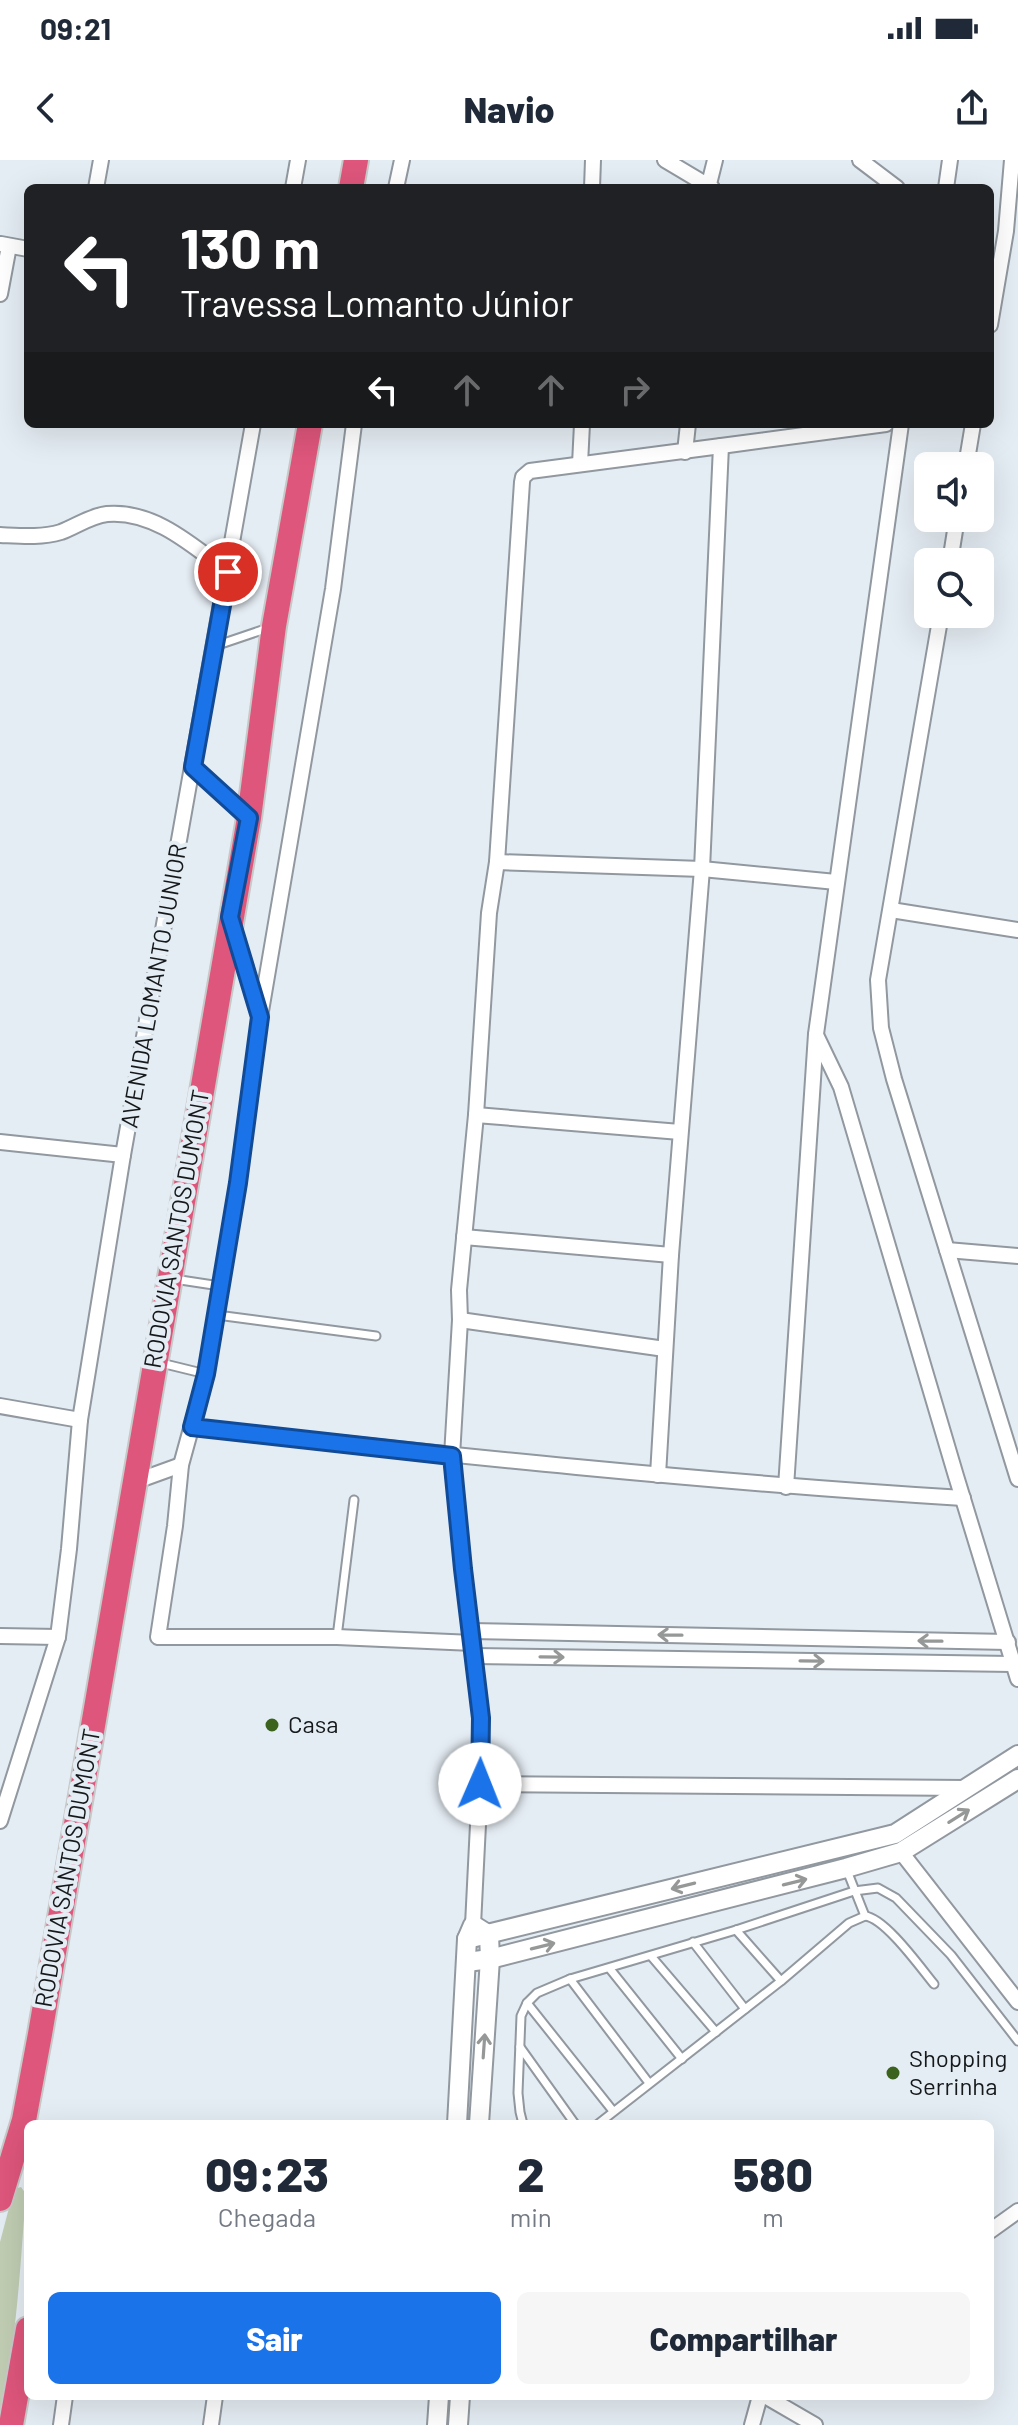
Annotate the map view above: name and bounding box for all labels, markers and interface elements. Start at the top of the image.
text: 09:21 [40,10,111,46]
icon: back [24,86,68,130]
icon: share [950,86,994,130]
text: Navio [463,87,555,130]
text: 130 m [180,213,320,280]
icon: left [48,216,152,320]
text: Travessa Lomanto Júnior [180,281,573,324]
icon: left [361,368,405,412]
icon: ahead [445,368,489,412]
icon: ahead [529,368,573,412]
icon: right [613,368,657,412]
map controls [914,452,994,628]
button: sound [914,452,994,532]
pin [194,538,262,606]
button: search [914,548,994,628]
icon: arrive [206,550,250,594]
street label: AVENIDA LOMANTO JUNIOR [113,841,192,1130]
street label: RODOVIA SANTOS DUMONT [137,1087,214,1370]
one-way arrow [657,1627,684,1643]
one-way arrow [917,1633,944,1648]
one-way arrow [538,1649,565,1665]
one-way arrow [798,1653,825,1669]
place label: Casa [288,1709,338,1738]
marker: Casa [263,1716,281,1734]
street label: RODOVIA SANTOS DUMONT [28,1726,105,2009]
position arrow [438,1742,522,1826]
one-way arrow [947,1807,970,1823]
one-way arrow [781,1873,807,1888]
one-way arrow [671,1880,697,1895]
one-way arrow [530,1937,555,1952]
one-way arrow [477,2033,492,2060]
place label: Shopping Serrinha [909,2043,1007,2100]
marker: Shopping Serrinha [884,2064,902,2082]
text: 09:23 [205,2144,329,2202]
text: 2 [517,2144,544,2202]
text: 580 [733,2144,813,2202]
text: Chegada [218,2201,316,2232]
text: min [510,2201,552,2232]
text: m [762,2201,784,2232]
button: Sair [48,2292,501,2384]
button: Compartilhar [517,2292,970,2384]

